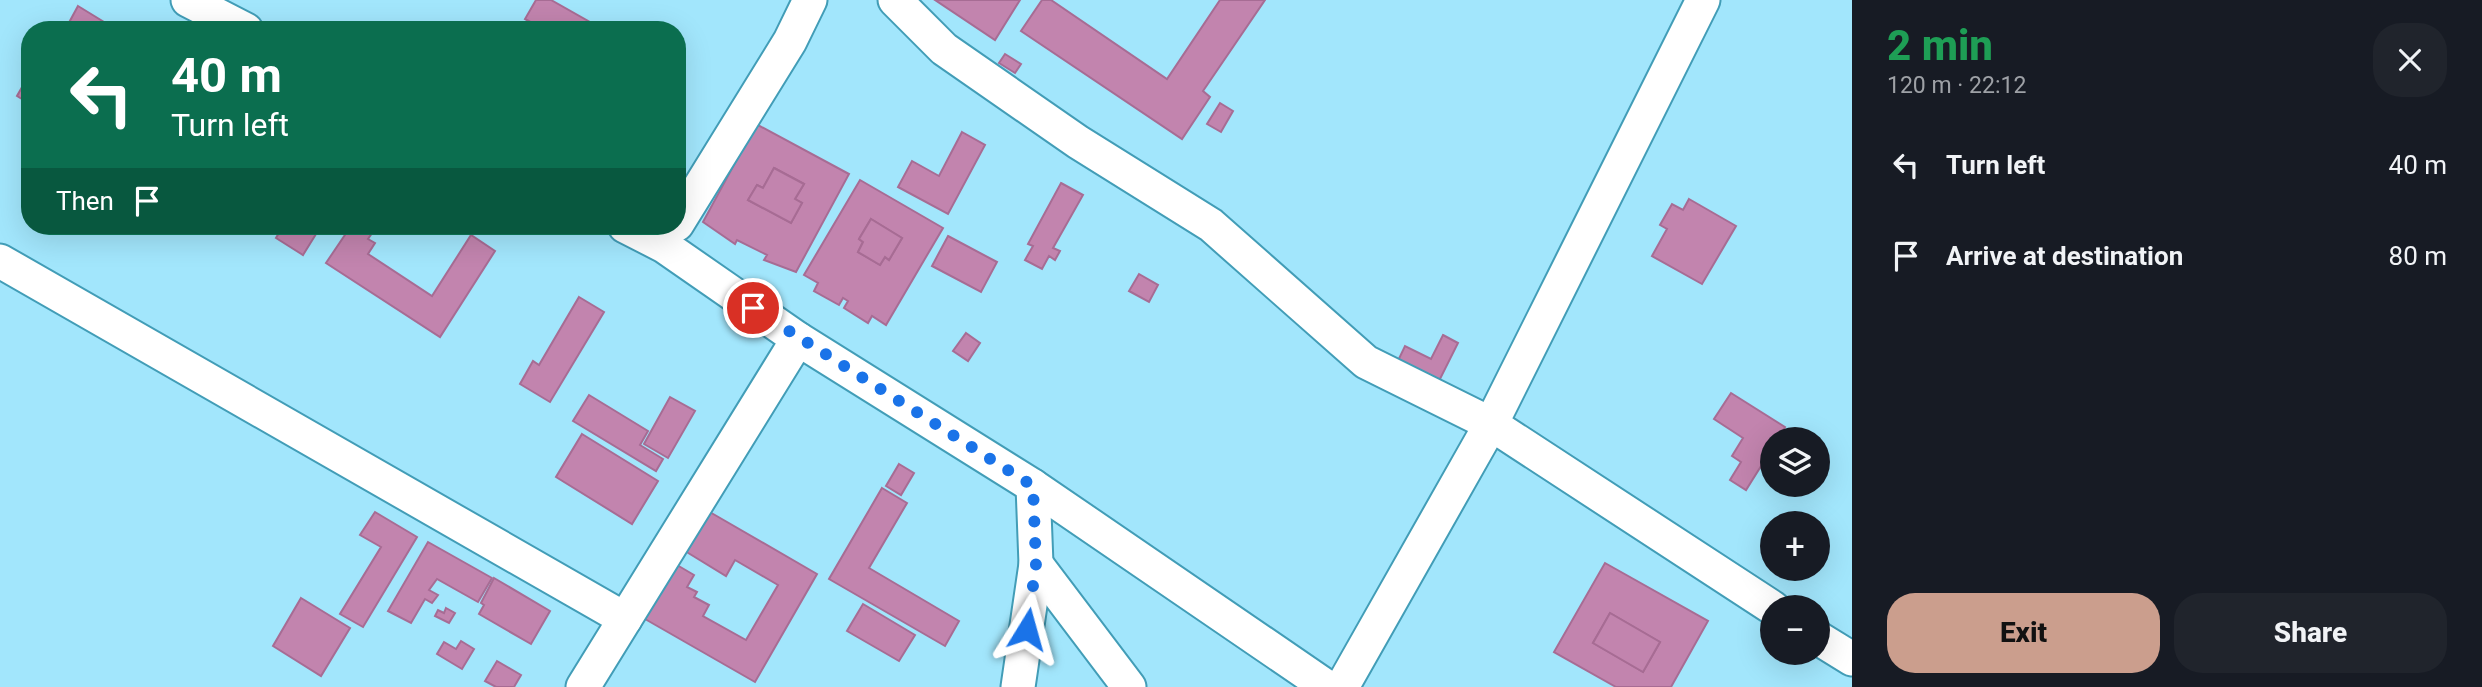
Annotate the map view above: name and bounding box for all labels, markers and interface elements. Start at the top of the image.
text: 2 min [1887,21,1993,70]
button: close [2373,23,2447,97]
text: 40 m [171,47,282,104]
icon: left [56,49,147,140]
text: 120 m · 22:12 [1887,72,2026,99]
text: Turn left [171,106,289,144]
icon: left [1887,146,1925,184]
text: Turn left [1946,150,2045,180]
text: 40 m [2389,150,2447,180]
icon: arrive [128,182,166,220]
text: Then [56,186,114,216]
icon: arrive [1887,237,1925,275]
text: Arrive at destination [1946,241,2183,271]
text: 80 m [2389,241,2447,271]
pin [723,278,783,338]
icon: arrive [734,289,772,327]
map controls [1760,427,1830,665]
button: layers [1760,427,1830,497]
button: + [1760,511,1830,581]
position arrow [990,592,1064,666]
button: Exit [1887,593,2160,673]
button: Share [2174,593,2447,673]
button: − [1760,595,1830,665]

